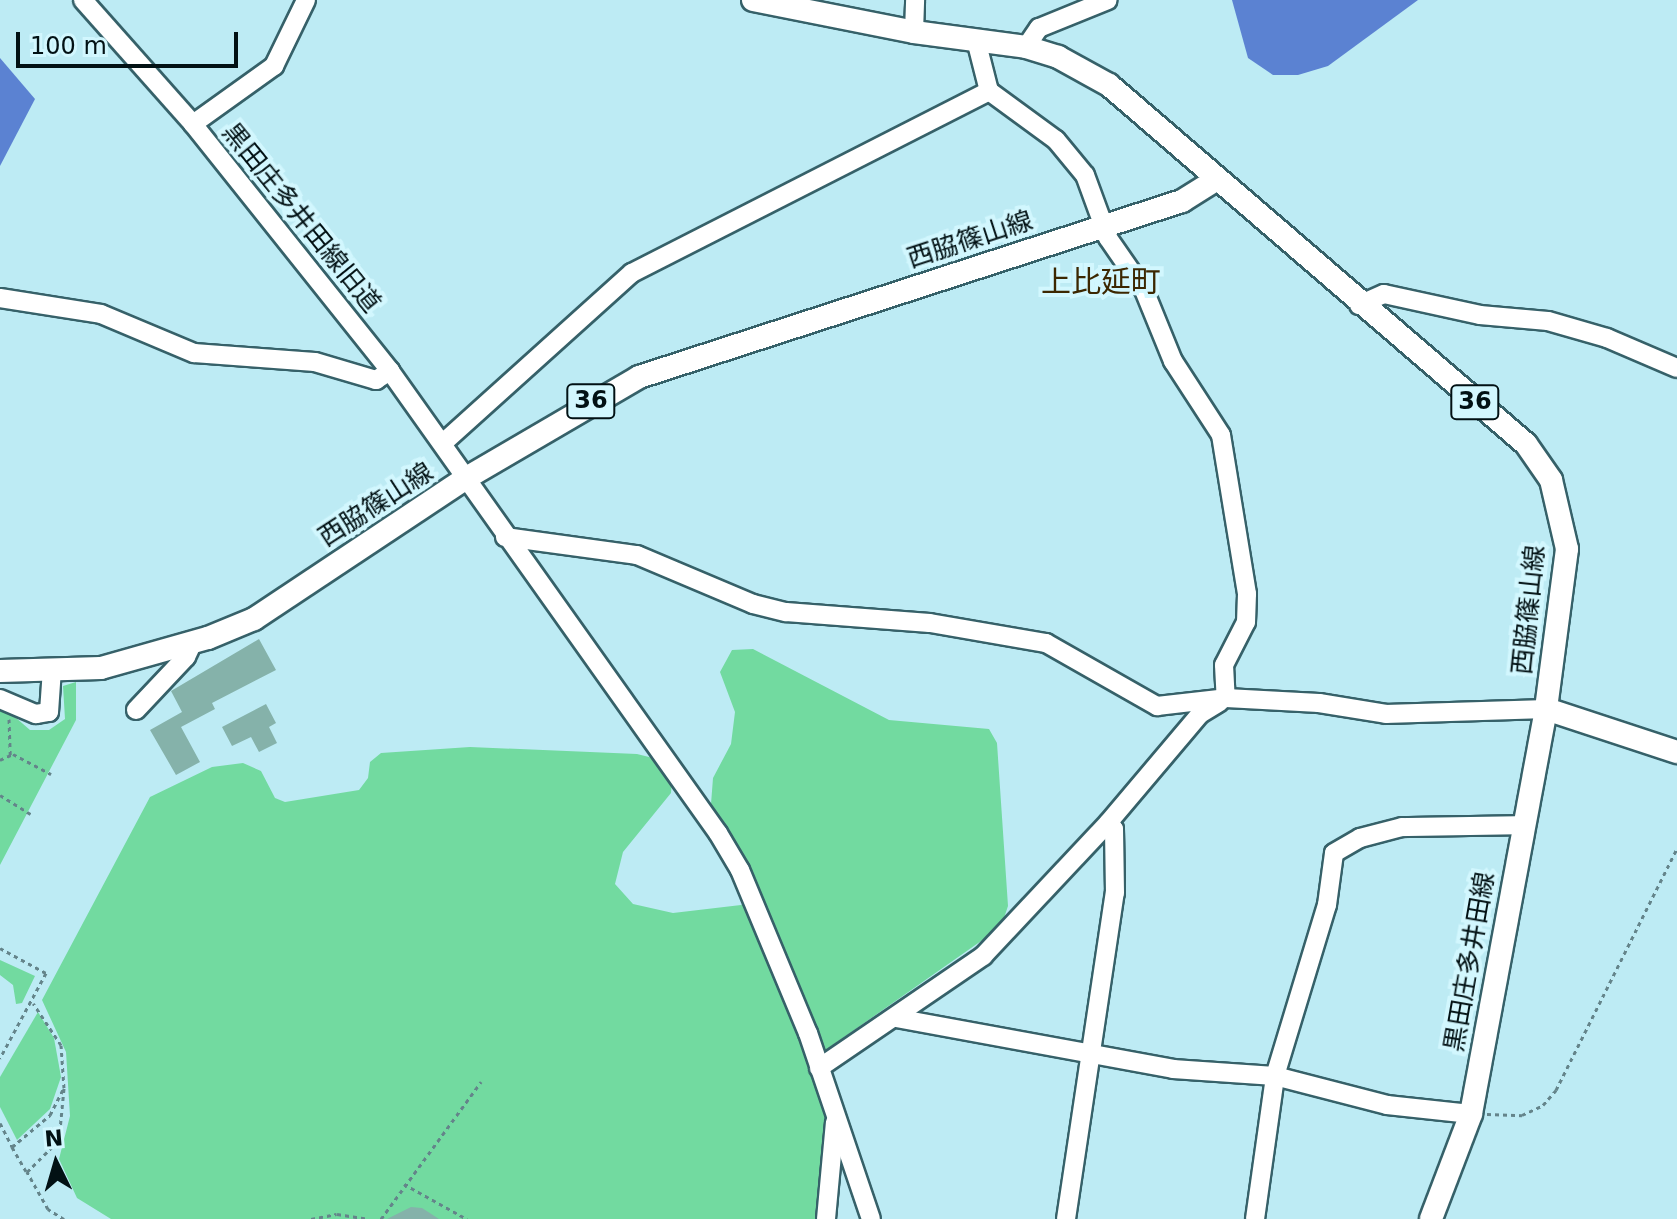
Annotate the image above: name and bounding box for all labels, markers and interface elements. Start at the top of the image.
scale bar [20,16,242,66]
text: 100 m [30,32,107,60]
street label: 黒田庄多井田線旧道 [215,117,387,319]
street label: 西脇篠山線 [903,205,1037,275]
district label: 上比延町 [1041,264,1161,300]
road number: 36 [565,381,617,421]
road number: 36 [1449,382,1501,422]
street label: 西脇篠山線 [313,457,439,553]
street label: 西脇篠山線 [1507,544,1551,676]
street label: 黒田庄多井田線 [1439,870,1501,1054]
north arrow [16,1123,96,1203]
text: N [44,1125,64,1152]

